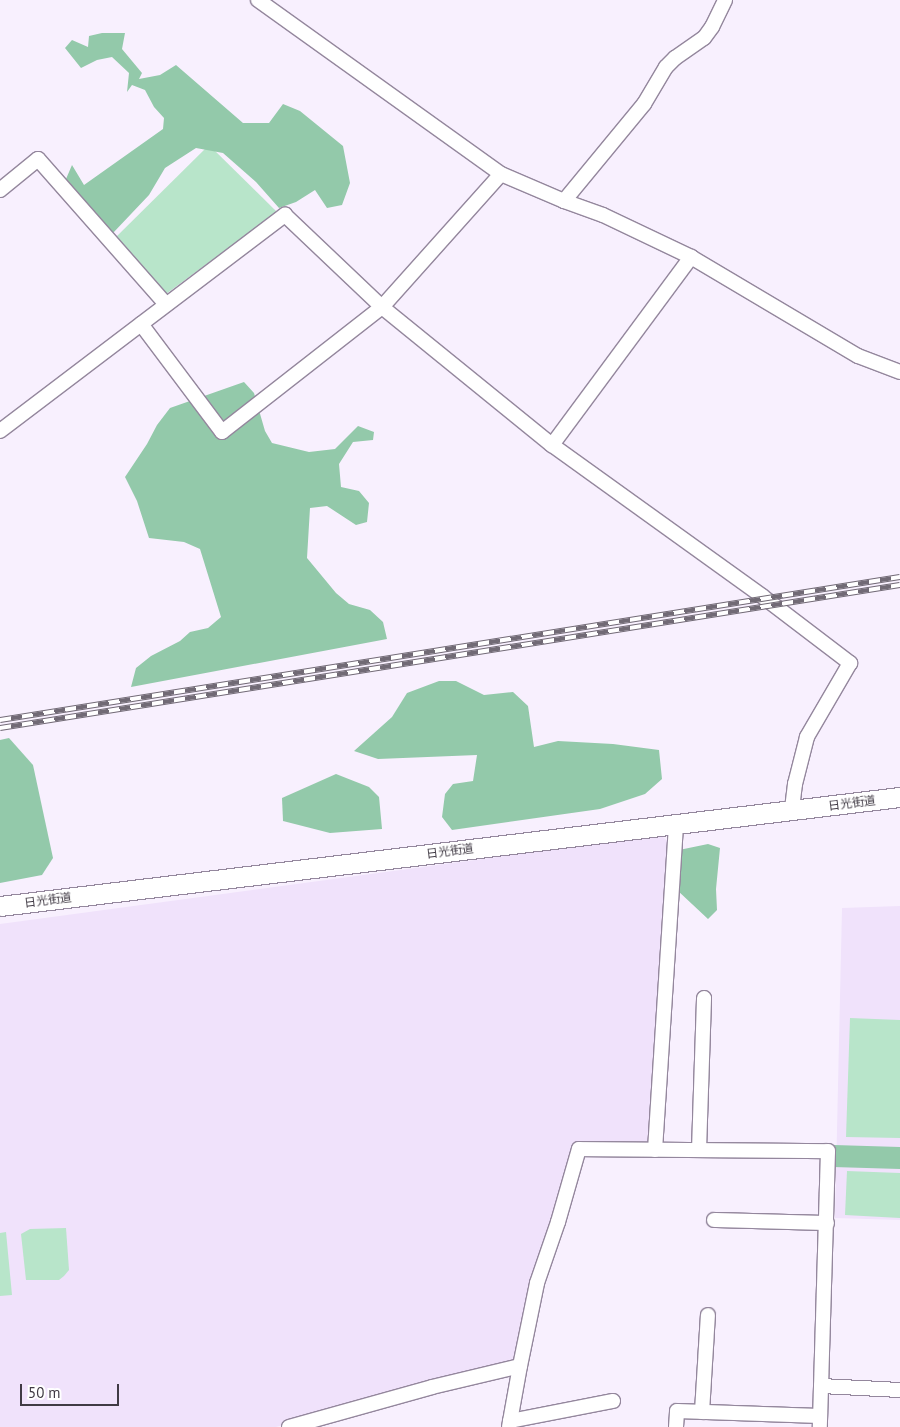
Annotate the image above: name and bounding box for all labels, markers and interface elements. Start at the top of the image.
street label: 日光街道 [827,793,877,813]
street label: 日光街道 [425,841,475,861]
street label: 日光街道 [23,890,73,910]
scale bar [22,1374,121,1406]
text: 50 m [28,1383,61,1402]

